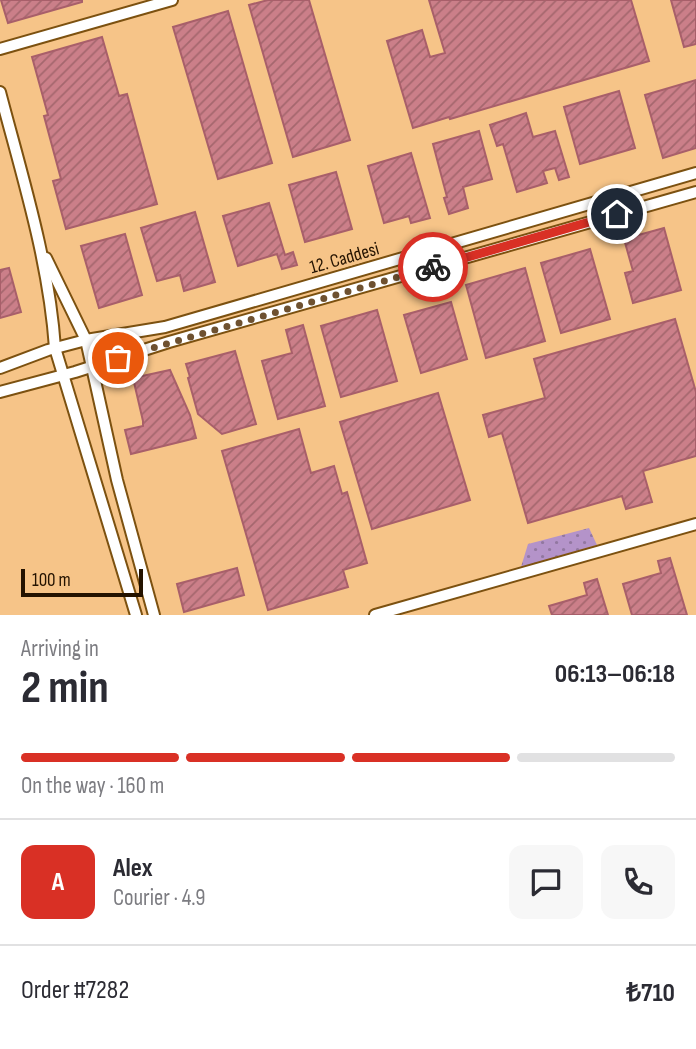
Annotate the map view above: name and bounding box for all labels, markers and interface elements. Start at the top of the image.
pin [587,184,647,244]
icon: home [598,195,636,233]
courier [398,232,468,302]
street label: 12. Caddesi [307,238,382,279]
icon: bike [414,248,452,286]
pin [88,328,148,388]
icon: bag [99,339,137,377]
scale bar [21,566,144,598]
text: 100 m [32,569,71,592]
text: Arriving in [21,635,99,663]
text: 06:13–06:18 [555,659,675,690]
text: 2 min [21,661,109,716]
text: On the way · 160 m [21,772,164,800]
button: chat [509,845,583,919]
button: phone [601,845,675,919]
text: Alex [113,853,153,884]
text: A [52,867,64,898]
text: Courier · 4.9 [113,884,205,912]
text: Order #7282 [21,975,129,1006]
text: ₺710 [626,978,675,1009]

